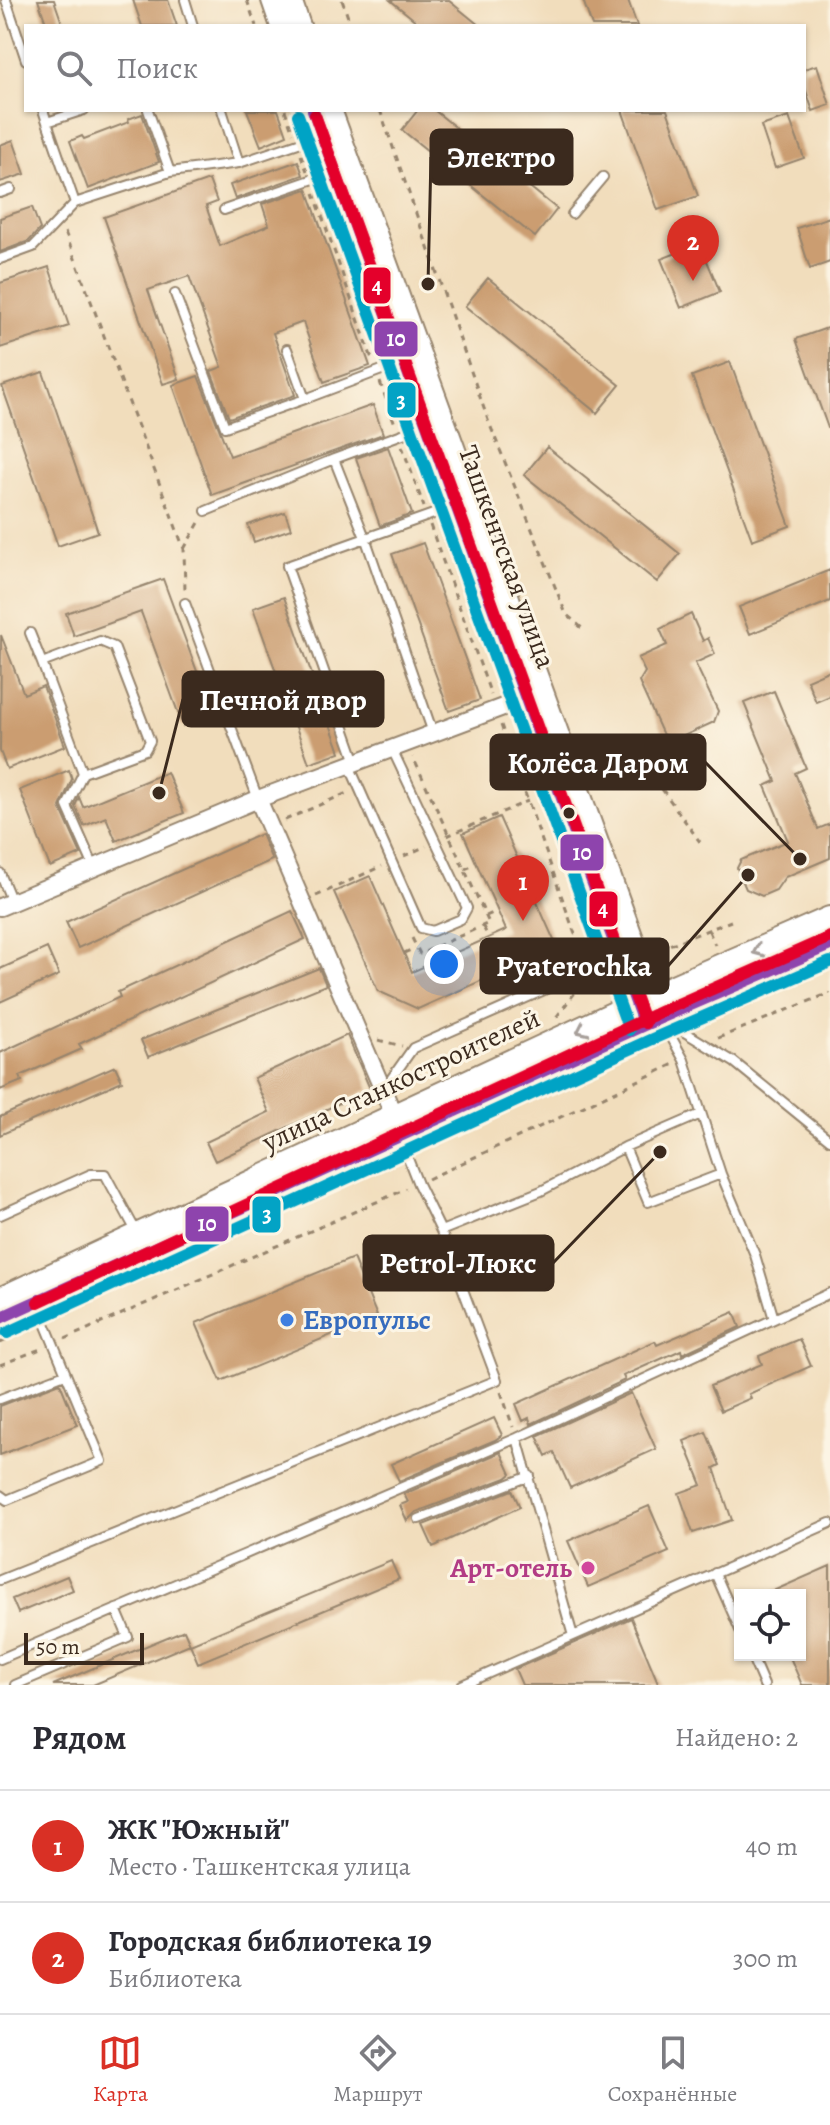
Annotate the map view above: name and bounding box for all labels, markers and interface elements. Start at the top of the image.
search box [24,24,806,112]
icon: search [52,46,96,90]
text: Поиск [116,48,198,88]
callout: Электро [431,130,572,184]
text: Электро [447,137,555,177]
pin: 2 [667,215,719,281]
line badge: 4 [362,266,392,305]
text: 4 [372,271,382,301]
line badge: 10 [373,320,419,358]
text: 10 [387,324,405,354]
line badge: 3 [386,381,417,419]
text: 3 [396,386,406,416]
street label: Ташкентская улица [449,440,565,674]
callout: Печной двор [183,672,383,726]
text: Печной двор [199,680,367,720]
callout: Колёса Даром [491,735,705,789]
text: Колёса Даром [507,743,689,783]
unlabelled marker [561,805,577,821]
line badge: 10 [559,833,605,872]
text: 10 [573,838,591,868]
pin: 1 [497,855,549,921]
line badge: 4 [588,890,619,928]
text: 4 [598,894,608,924]
callout: Pyaterochka [481,939,668,993]
one-way arrow [752,942,767,958]
your location [424,944,464,984]
text: Pyaterochka [496,946,652,986]
street label: улица Станкостроителей [255,999,546,1162]
one-way arrow [576,1020,591,1036]
line badge: 3 [251,1195,282,1234]
text: 3 [262,1200,272,1230]
line badge: 10 [184,1205,230,1243]
text: 10 [198,1209,216,1239]
callout: Petrol-Люкс [364,1236,553,1290]
text: Petrol-Люкс [379,1243,537,1283]
place label: Европульс [303,1301,431,1339]
marker: Европульс [278,1311,296,1329]
place label: Арт-отель [449,1549,572,1587]
marker: Арт-отель [579,1559,597,1577]
map controls [734,1589,806,1661]
button: locate [734,1589,806,1661]
scale bar [24,1629,144,1665]
text: 50 m [36,1632,80,1662]
text: Рядом [32,1714,126,1761]
text: Найдено: 2 [675,1720,798,1755]
text: ЖК "Южный" [108,1809,290,1849]
text: 1 [53,1829,63,1864]
text: 40 m [746,1829,798,1864]
text: Место · Ташкентская улица [108,1849,411,1884]
text: Городская библиотека 19 [108,1921,432,1961]
text: 2 [52,1941,64,1976]
text: 300 m [733,1941,798,1976]
text: Библиотека [108,1961,242,1996]
tab: Карта [93,2031,148,2109]
tab: Маршрут [333,2031,422,2109]
tab: Сохранённые [608,2031,737,2109]

